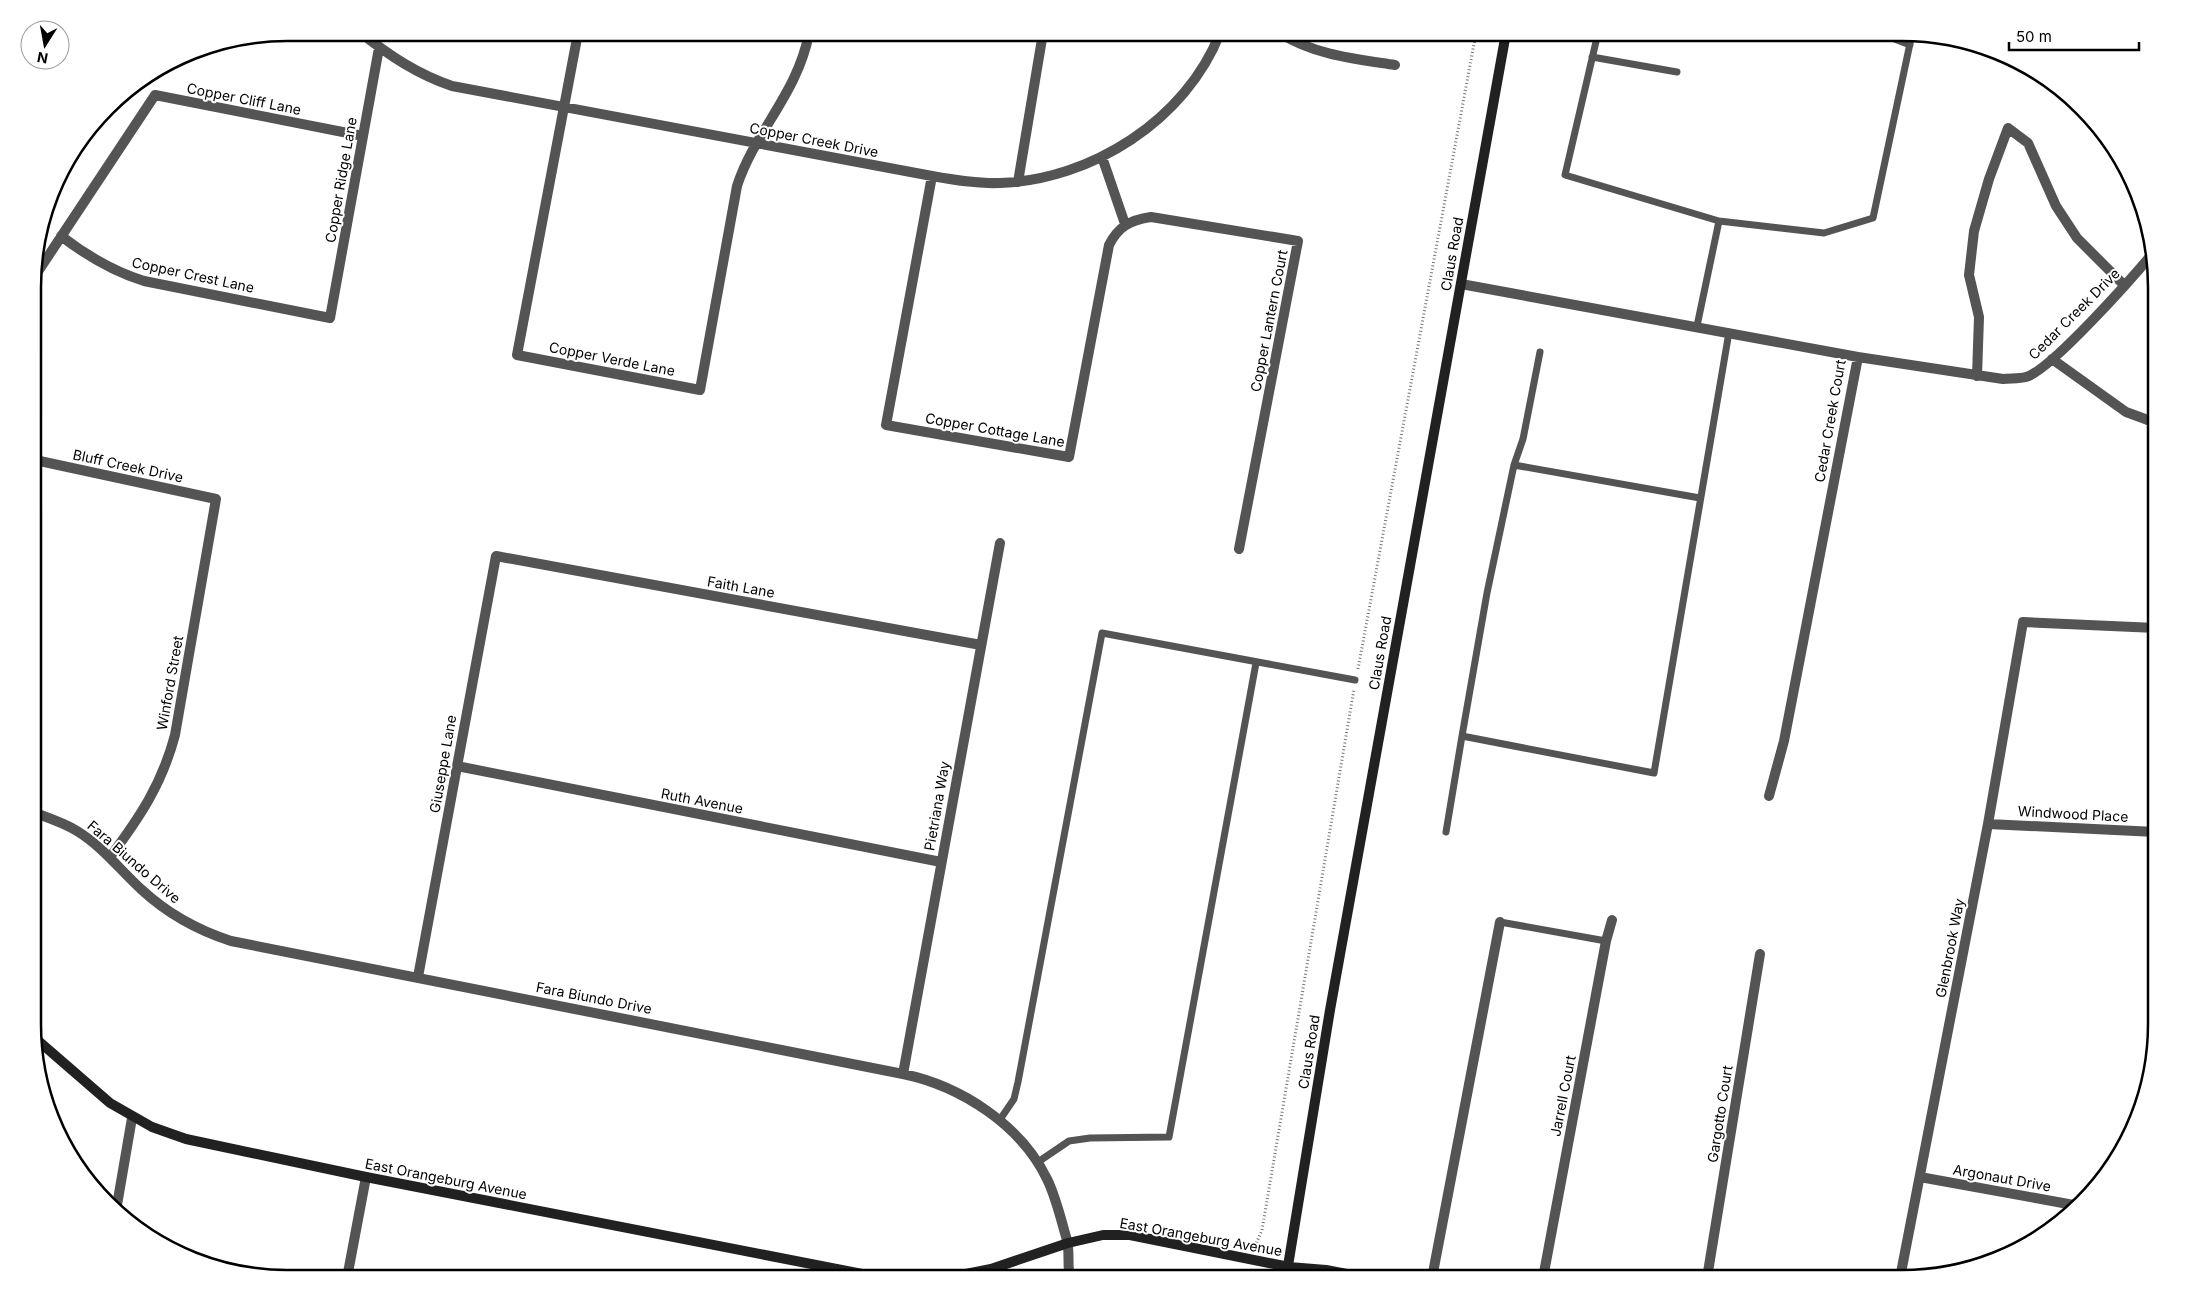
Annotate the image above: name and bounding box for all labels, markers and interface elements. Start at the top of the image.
north arrow [20,20,70,70]
scale bar [2009,20,2139,52]
text: 50 m [2016,27,2052,46]
text: N [36,49,49,68]
street label: Copper Cliff Lane [185,79,303,118]
street label: Copper Ridge Lane [321,116,360,244]
street label: Copper Creek Drive [748,119,880,160]
street label: Claus Road [1437,216,1466,292]
street label: Copper Lantern Court [1246,248,1291,393]
street label: Copper Crest Lane [130,253,256,296]
street label: Cedar Creek Drive [2025,265,2123,363]
street label: Copper Verde Lane [548,338,677,379]
street label: Cedar Creek Court [1810,358,1849,484]
street label: Copper Cottage Lane [924,409,1066,450]
street label: Bluff Creek Drive [71,445,185,486]
street label: Faith Lane [706,572,776,601]
street label: Claus Road [1365,615,1394,691]
street label: Winford Street [153,634,186,732]
street label: Giuseppe Lane [426,714,459,814]
street label: Pietriana Way [920,760,953,852]
street label: Ruth Avenue [660,784,745,817]
street label: Windwood Place [2017,802,2129,825]
street label: Fara Biundo Drive [84,817,184,907]
street label: Glenbrook Way [1932,897,1968,999]
street label: Fara Biundo Drive [535,978,653,1017]
street label: Claus Road [1294,1014,1323,1090]
street label: Jarrell Court [1546,1054,1579,1138]
street label: Gargotto Court [1703,1064,1736,1164]
street label: East Orangeburg Avenue [364,1154,529,1203]
street label: Argonaut Drive [1952,1161,2052,1195]
street label: East Orangeburg Avenue [1119,1214,1284,1259]

